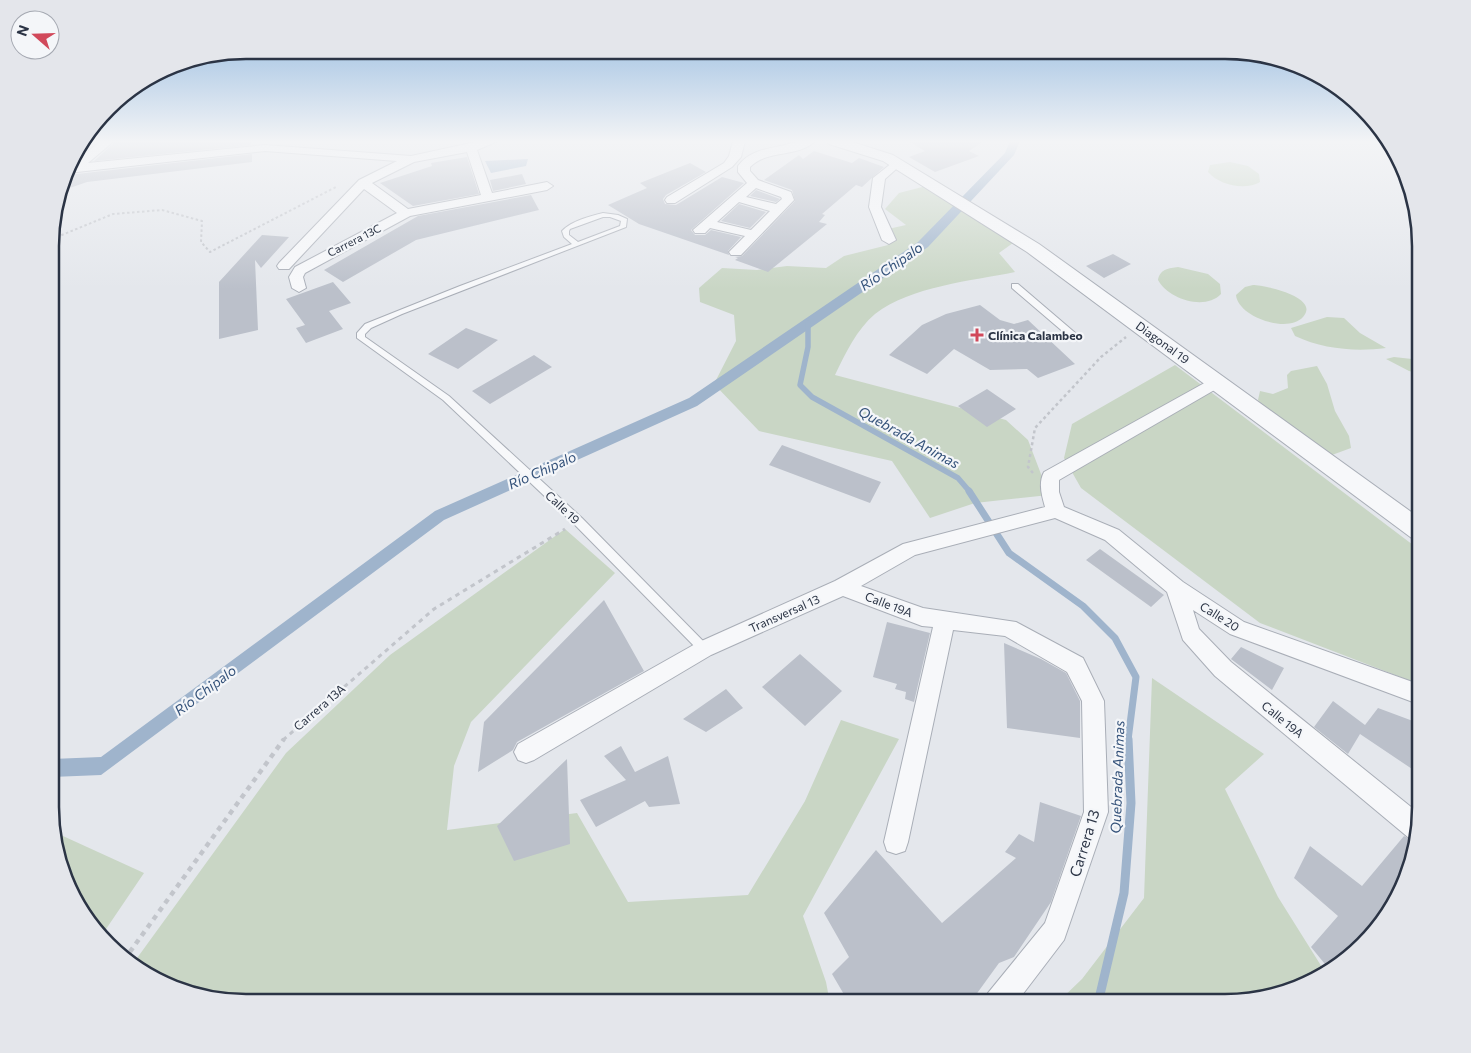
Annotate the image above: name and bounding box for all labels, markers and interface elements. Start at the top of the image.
north arrow [10,10,60,60]
text: N [13,23,32,38]
street label: Carrera 13C [325,221,383,259]
water label: Río Chipalo [856,238,926,294]
street label: Diagonal 19 [1134,318,1192,366]
marker: Clínica Calambeo [970,328,984,342]
place label: Clínica Calambeo [988,328,1083,342]
water label: Quebrada Animas [855,402,963,472]
water label: Río Chipalo [505,447,579,493]
street label: Calle 19 [543,488,583,526]
street label: Calle 19A [863,589,915,619]
street label: Transversal 13 [747,591,822,635]
street label: Calle 20 [1198,598,1242,634]
water label: Río Chipalo [171,661,239,719]
street label: Carrera 13A [290,681,348,733]
street label: Calle 19A [1259,698,1307,740]
water label: Quebrada Animas [1107,720,1127,834]
street label: Carrera 13 [1065,807,1103,879]

